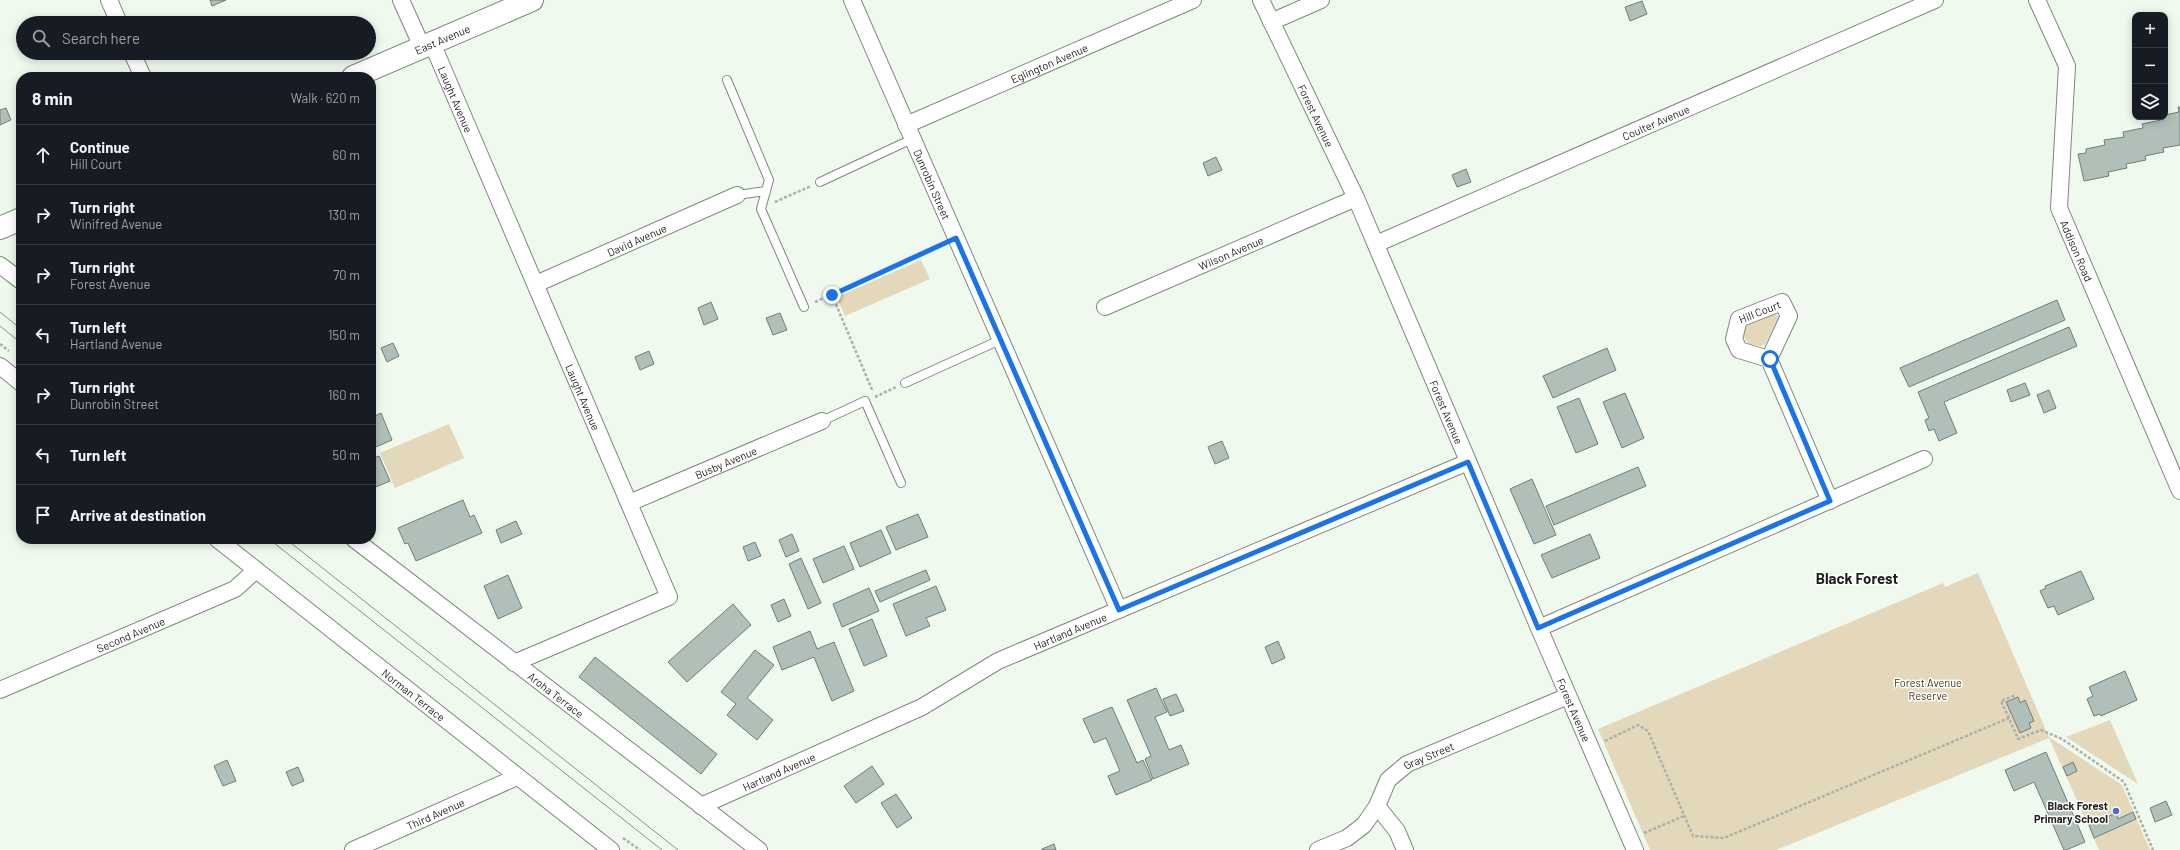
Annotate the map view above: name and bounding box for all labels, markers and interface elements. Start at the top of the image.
map controls [2132,12,2168,120]
button: + [2132,12,2168,48]
search box [16,16,376,60]
street label: East Avenue [413,21,472,56]
icon: search [30,27,52,49]
text: Search here [62,29,140,47]
street label: Eglington Avenue [1009,40,1090,85]
button: − [2132,48,2168,84]
street label: Laught Avenue [436,64,476,134]
street label: Forest Avenue [1296,82,1337,149]
button: layers [2132,84,2168,120]
text: 8 min [32,88,72,108]
text: Walk · 620 m [291,90,360,106]
street label: Coulter Avenue [1620,102,1691,142]
text: Continue [70,138,130,156]
icon: ahead [32,144,54,166]
text: 60 m [333,147,360,163]
street label: Dunrobin Street [912,147,954,221]
text: Hill Court [70,156,122,172]
text: Turn right [70,198,135,216]
icon: right [32,204,54,226]
text: 130 m [328,207,360,223]
text: Winifred Avenue [70,216,162,232]
street label: Addison Road [2058,218,2096,283]
street label: David Avenue [605,221,668,258]
street label: Wilson Avenue [1196,233,1265,272]
text: Turn right [70,258,135,276]
icon: right [32,264,54,286]
text: 70 m [333,267,360,283]
text: Forest Avenue [70,276,150,292]
route end [823,286,841,304]
street label: Hill Court [1737,297,1782,325]
text: Turn left [70,318,126,336]
icon: left [32,324,54,346]
text: 150 m [328,327,360,343]
text: Hartland Avenue [70,336,162,352]
route start [1761,350,1779,368]
street label: Laught Avenue [564,362,603,432]
text: Turn right [70,378,135,396]
street label: Forest Avenue [1428,378,1466,446]
icon: right [32,384,54,406]
text: 160 m [328,387,360,403]
text: Dunrobin Street [70,396,159,412]
street label: Busby Avenue [693,443,759,481]
icon: left [32,444,54,466]
text: Turn left [70,446,126,464]
text: 50 m [333,447,360,463]
icon: arrive [32,504,54,526]
text: Arrive at destination [70,506,206,524]
district label: Black Forest [1816,569,1899,587]
street label: Hartland Avenue [1031,609,1109,652]
street label: Second Avenue [94,613,167,654]
street label: Norman Terrace [380,666,448,724]
street label: Aroha Terrace [526,669,587,720]
street label: Forest Avenue [1555,676,1594,744]
park label: Forest Avenue Reserve [1894,676,1962,702]
street label: Gray Street [1400,739,1456,771]
street label: Hartland Avenue [740,749,817,793]
street label: Third Avenue [404,795,466,832]
place label: Black Forest Primary School [2034,799,2108,825]
marker: Black Forest Primary School [2111,806,2121,816]

